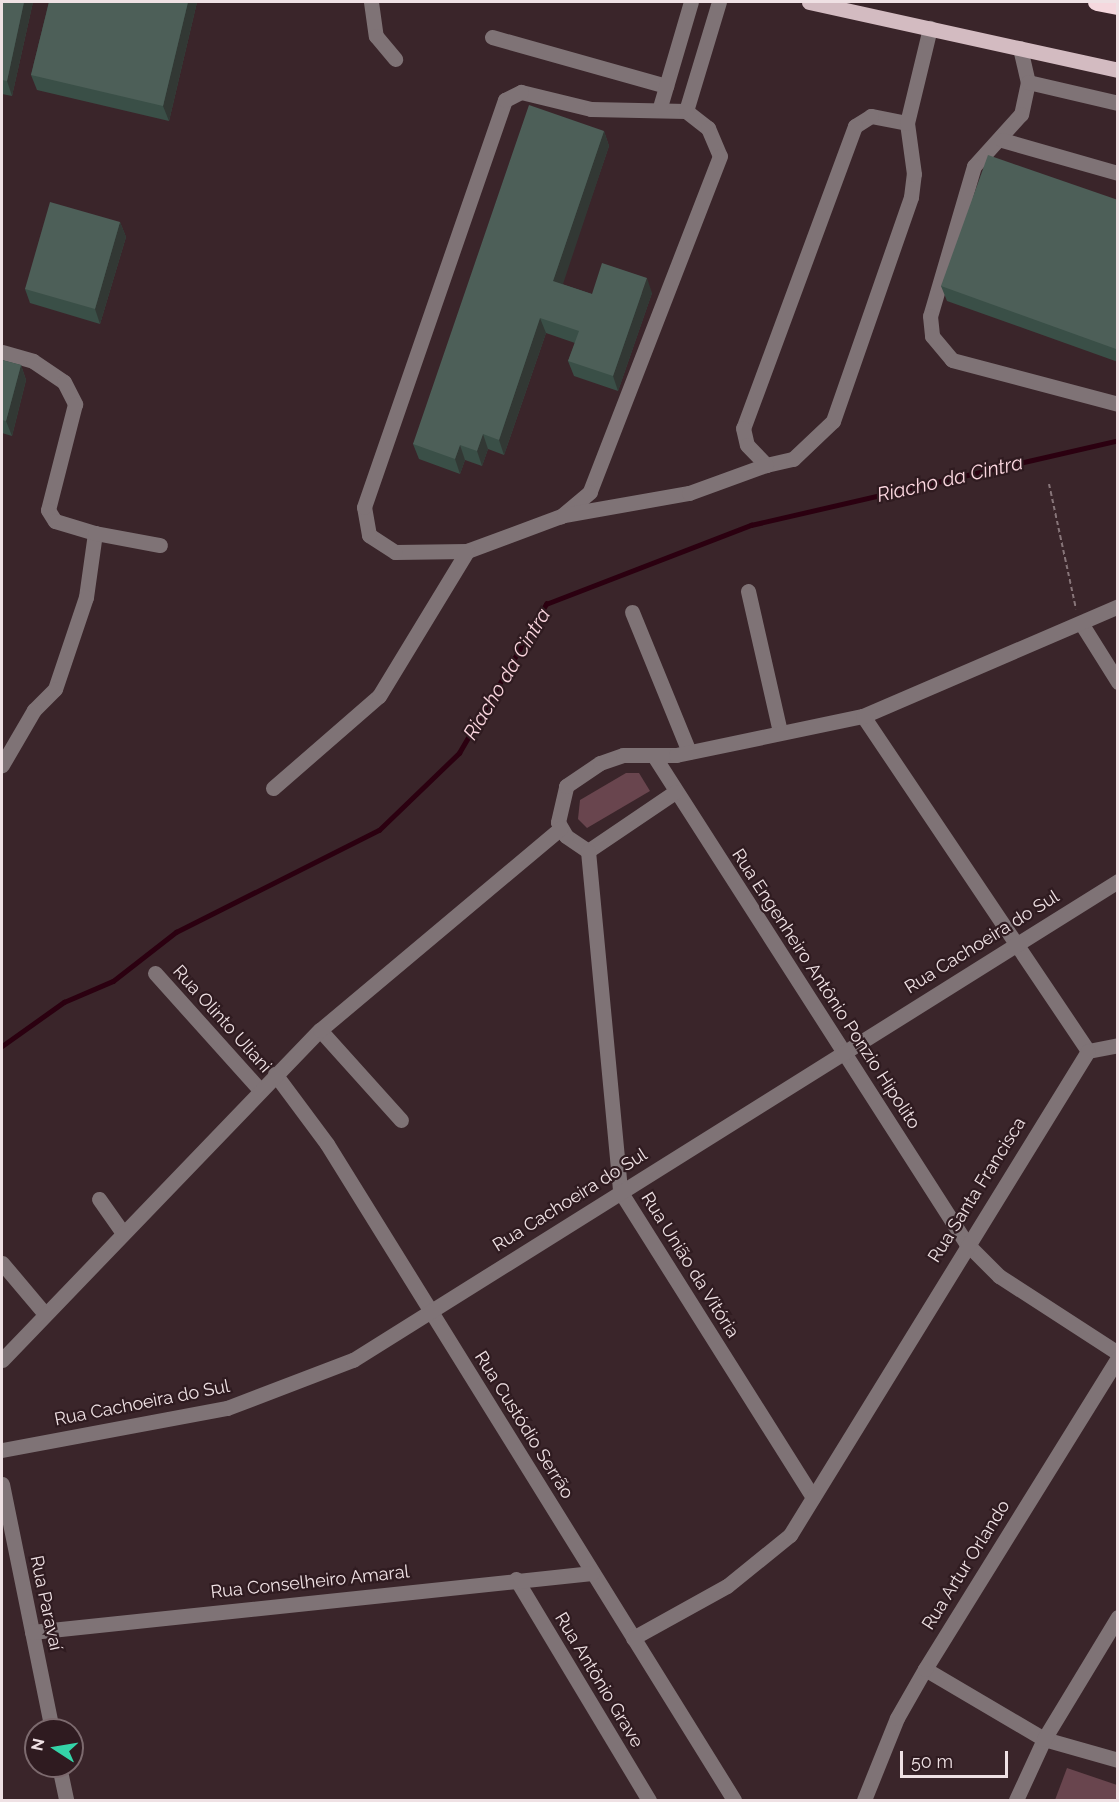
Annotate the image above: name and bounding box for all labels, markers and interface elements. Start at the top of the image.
water label: Riacho da Cintra [875,451,1025,507]
water label: Riacho da Cintra [458,604,556,744]
street label: Rua Engenheiro Antônio Ponzio Hipolito [727,845,925,1133]
street label: Rua Cachoeira do Sul [901,886,1063,998]
street label: Rua Olinto Uliani [168,961,276,1077]
street label: Rua Santa Francisca [924,1113,1030,1267]
street label: Rua Cachoeira do Sul [489,1144,651,1256]
street label: Rua União da Vitória [636,1188,744,1342]
street label: Rua Custódio Serrão [470,1347,578,1503]
street label: Rua Cachoeira do Sul [53,1375,231,1431]
street label: Rua Artur Orlando [917,1496,1015,1634]
street label: Rua Paravaí [25,1554,67,1652]
street label: Rua Conselheiro Amaral [209,1561,411,1603]
street label: Rua Antônio Grave [550,1608,648,1752]
north arrow [24,1718,84,1778]
text: N [27,1737,48,1753]
scale bar [903,1739,1011,1777]
text: 50 m [911,1751,953,1772]

